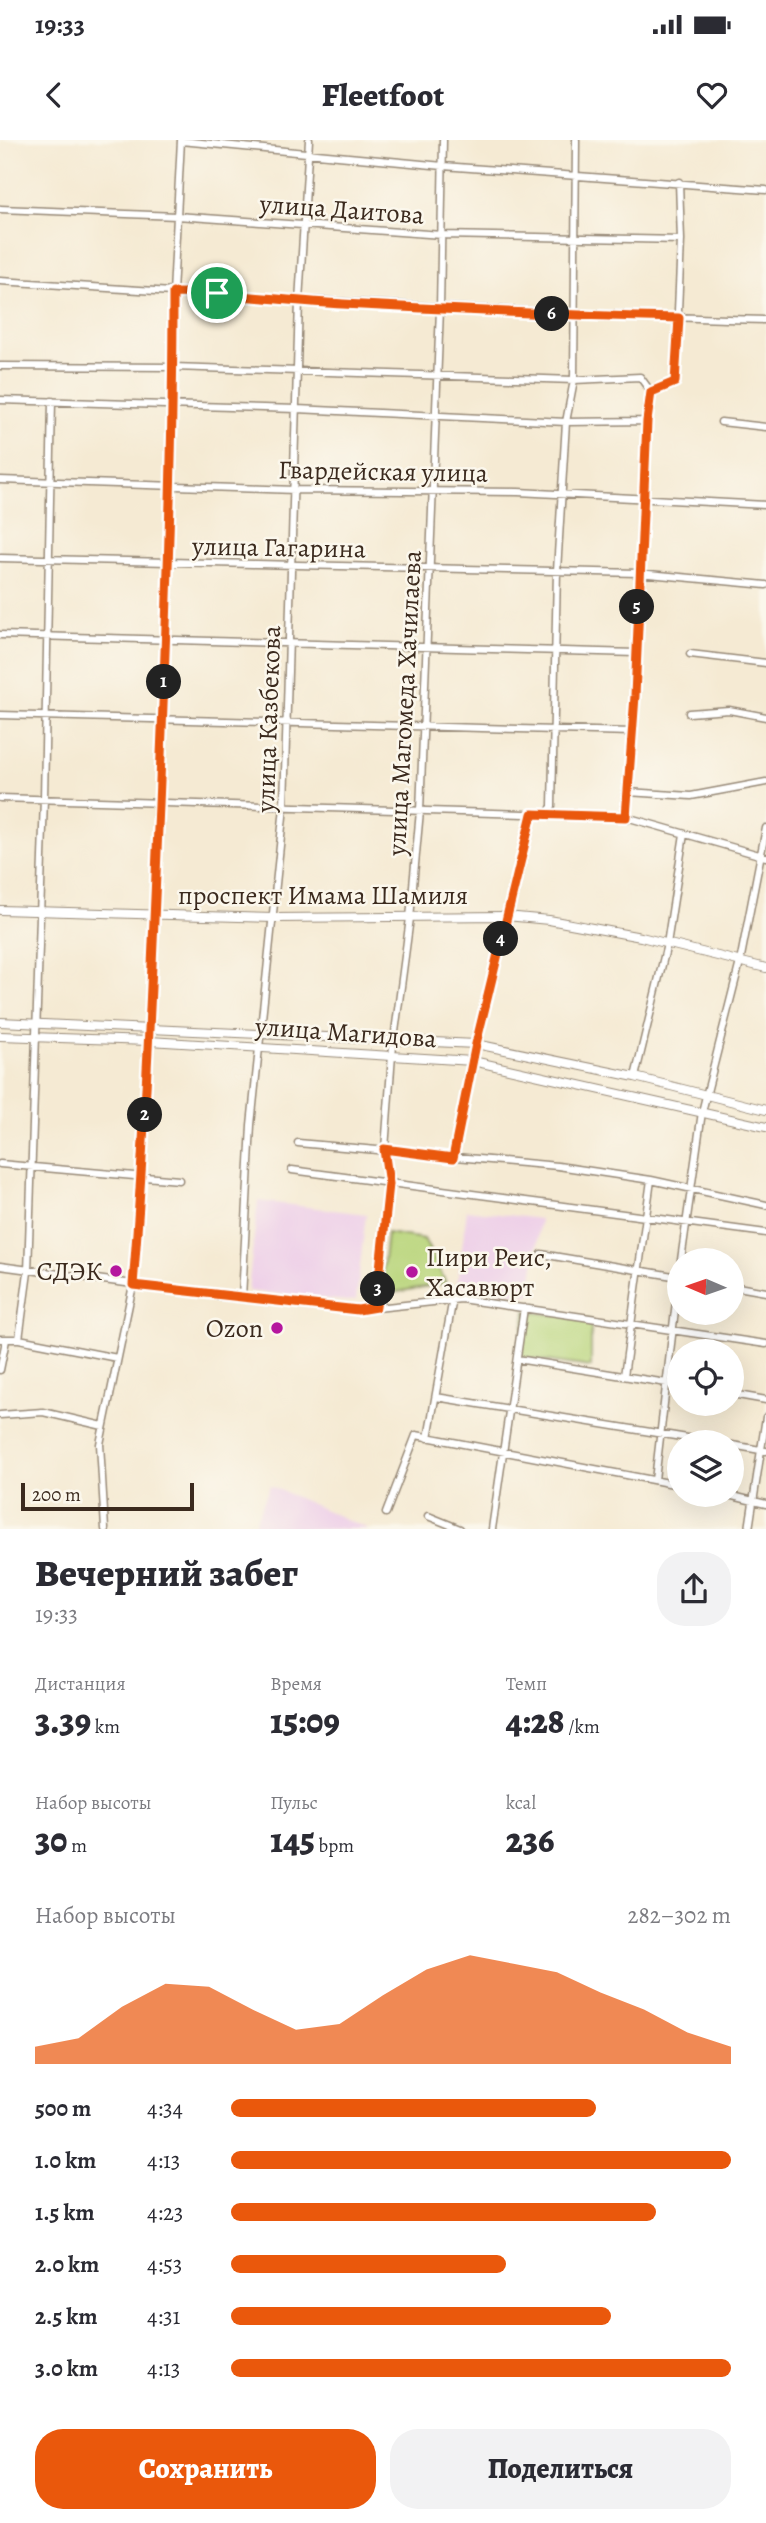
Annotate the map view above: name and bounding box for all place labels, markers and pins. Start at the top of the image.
pin [187,263,247,323]
pin: 6 [534,296,570,332]
pin: 5 [620,589,654,624]
pin: 1 [146,664,182,700]
pin: 4 [484,922,518,956]
pin: 2 [128,1098,162,1132]
place label: Пири Реис, Хасавюрт [426,1240,552,1305]
place label: СДЭК [36,1254,102,1289]
marker: СДЭК [108,1263,124,1279]
marker: Пири Реис, Хасавюрт [404,1264,420,1280]
pin: 3 [360,1272,396,1306]
place label: Ozon [206,1311,263,1346]
marker: Ozon [269,1320,285,1336]

